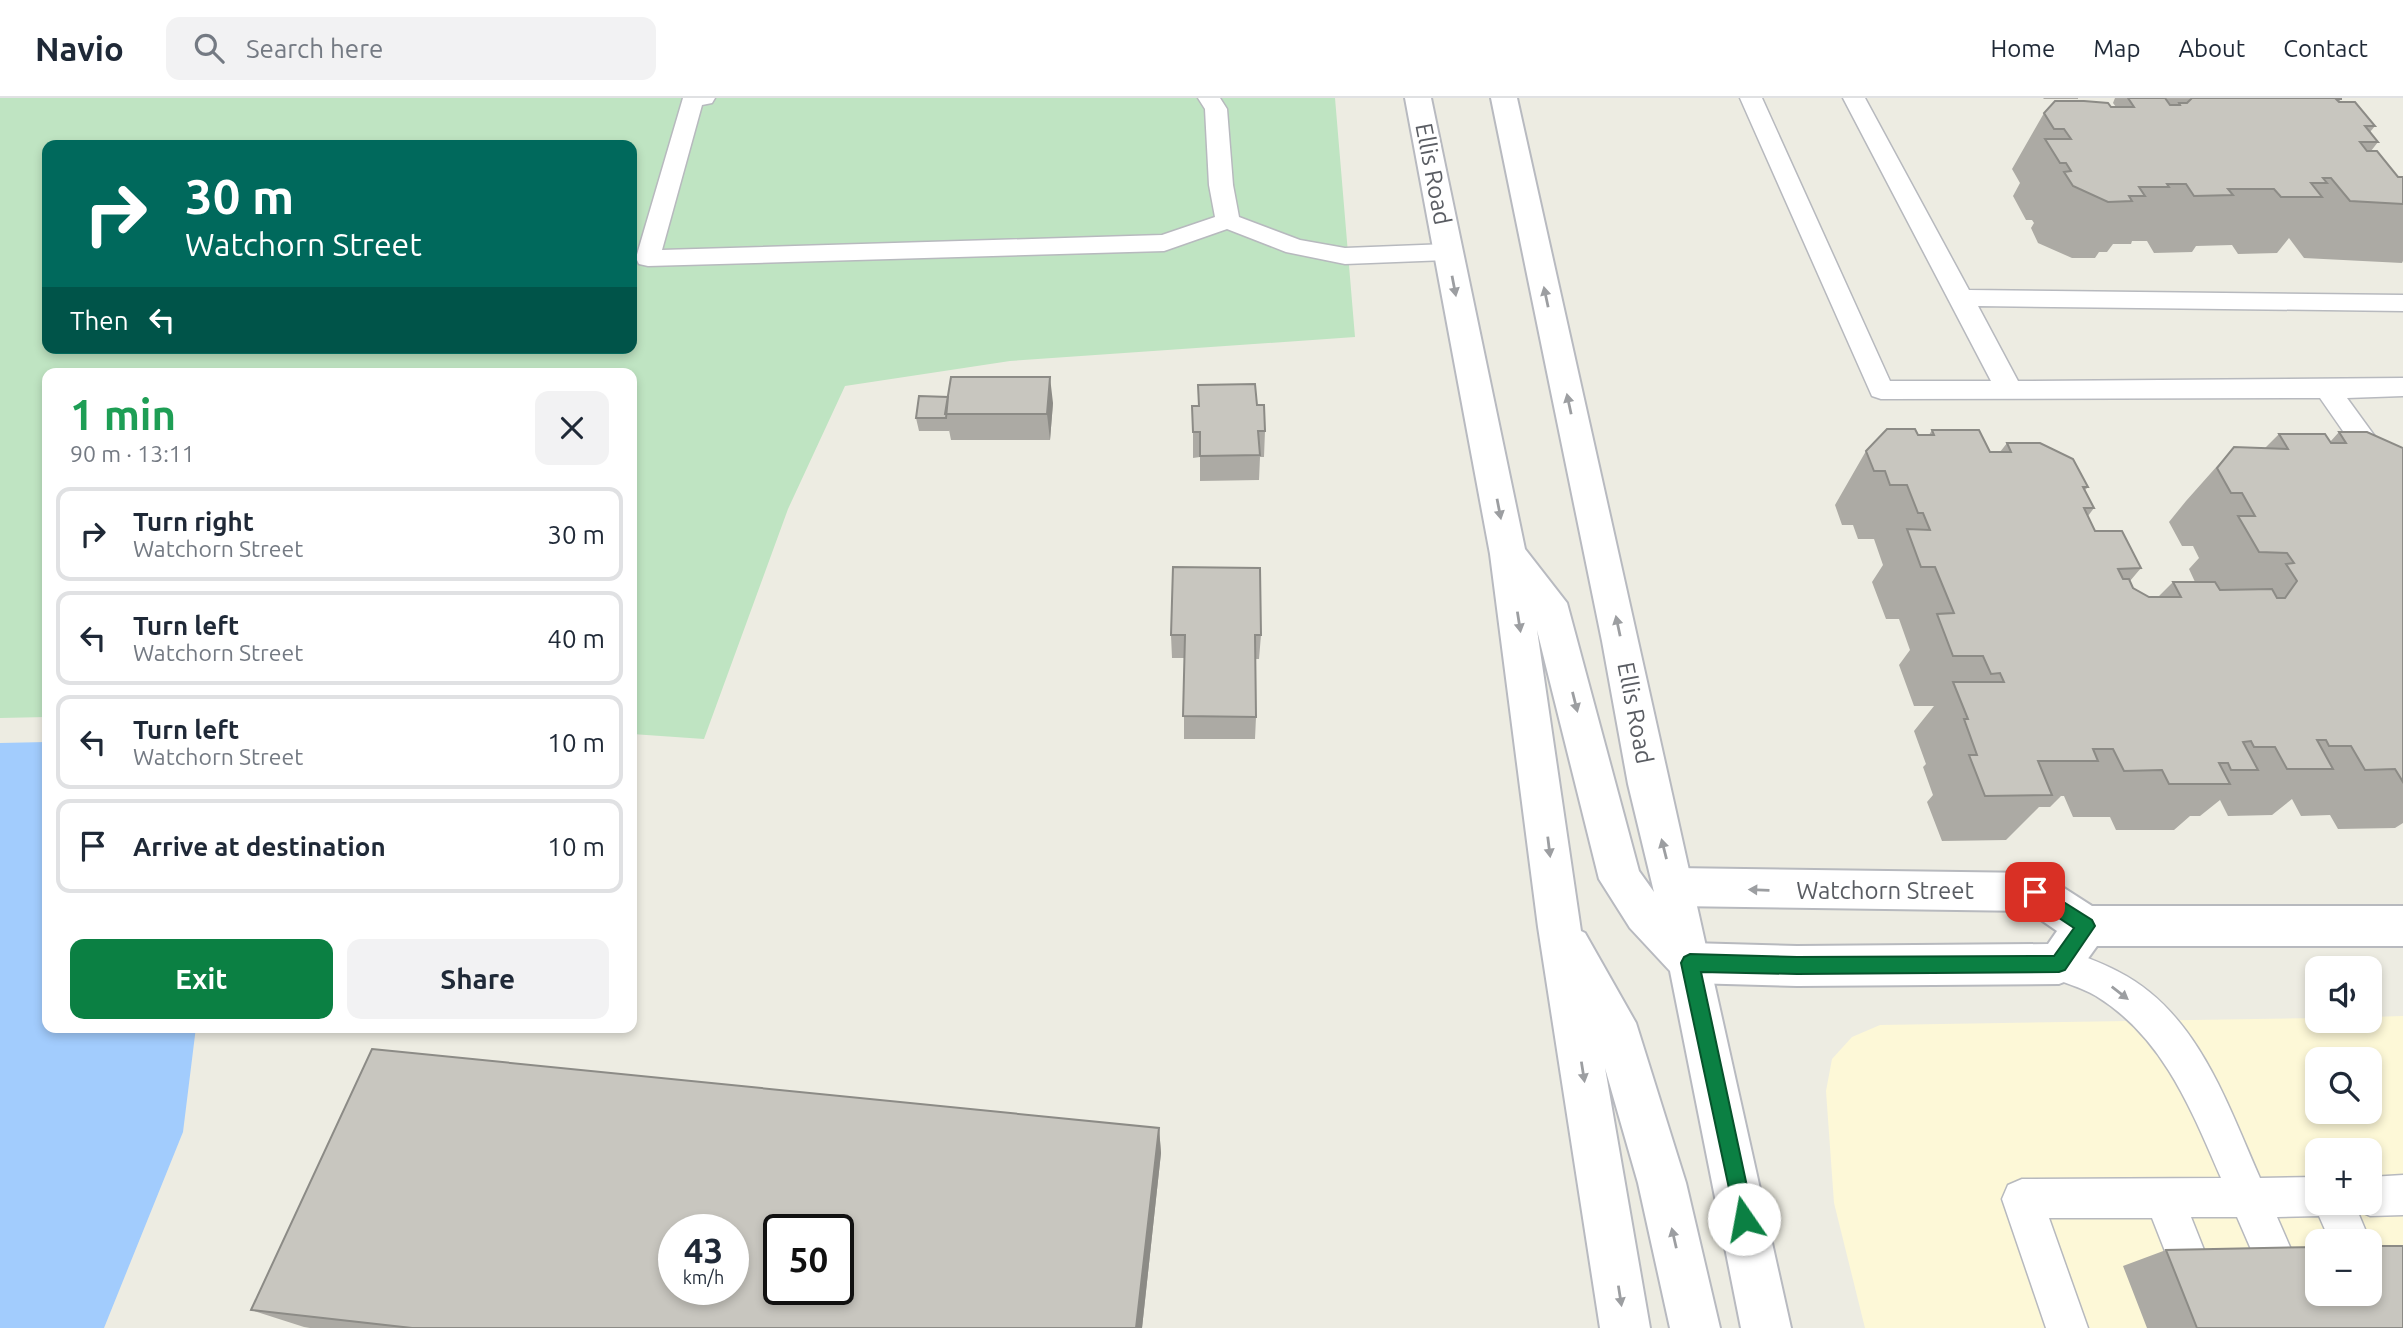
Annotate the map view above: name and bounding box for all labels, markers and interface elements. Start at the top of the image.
search box [166,17,656,80]
icon: search [190,29,228,67]
text: Navio [35,30,124,67]
text: Search here [246,34,383,63]
text: Home [1990,35,2055,62]
text: Map [2093,35,2140,62]
text: About [2178,35,2245,62]
text: Contact [2283,35,2368,62]
street label: Ellis Road [1410,121,1457,227]
icon: right [70,168,161,259]
text: 30 m [185,168,294,223]
text: Watchorn Street [185,226,422,262]
one-way arrow [1449,275,1460,297]
one-way arrow [1540,286,1551,308]
icon: left [143,301,181,339]
text: Then [70,306,129,335]
text: 1 min [70,391,176,438]
button: close [535,391,609,465]
one-way arrow [1564,393,1575,415]
text: 90 m · 13:11 [70,441,195,466]
one-way arrow [1493,498,1504,520]
text: Turn right [133,507,254,536]
icon: right [74,515,112,553]
text: 30 m [547,520,605,549]
text: Watchorn Street [133,536,303,561]
text: Turn left [133,611,239,640]
one-way arrow [1514,611,1525,633]
one-way arrow [1612,615,1623,637]
icon: left [74,619,112,657]
text: 40 m [547,624,605,653]
text: Watchorn Street [133,640,303,665]
street label: Ellis Road [1612,660,1659,766]
one-way arrow [1570,691,1581,713]
text: Turn left [133,715,239,744]
icon: left [74,723,112,761]
text: 10 m [547,728,605,757]
text: Watchorn Street [133,744,303,769]
icon: arrive [74,827,112,865]
text: Arrive at destination [133,832,386,861]
text: 10 m [547,832,605,861]
one-way arrow [1544,836,1555,858]
one-way arrow [1658,837,1669,859]
pin [2005,862,2065,922]
icon: arrive [2016,873,2054,911]
street label: Watchorn Street [1796,877,1974,904]
one-way arrow [1747,884,1769,896]
button: Exit [70,939,333,1019]
button: Share [347,939,609,1019]
map controls [2305,956,2382,1306]
button: sound [2305,956,2382,1033]
one-way arrow [2111,986,2129,1001]
button: search [2305,1047,2382,1124]
one-way arrow [1578,1061,1589,1083]
button: + [2305,1138,2382,1215]
position arrow [1707,1182,1781,1256]
speed limit sign: 50 [763,1214,854,1305]
one-way arrow [1669,1226,1680,1248]
button: − [2305,1229,2382,1306]
text: 43 [684,1230,723,1270]
text: km/h [683,1267,724,1287]
one-way arrow [1615,1286,1626,1308]

